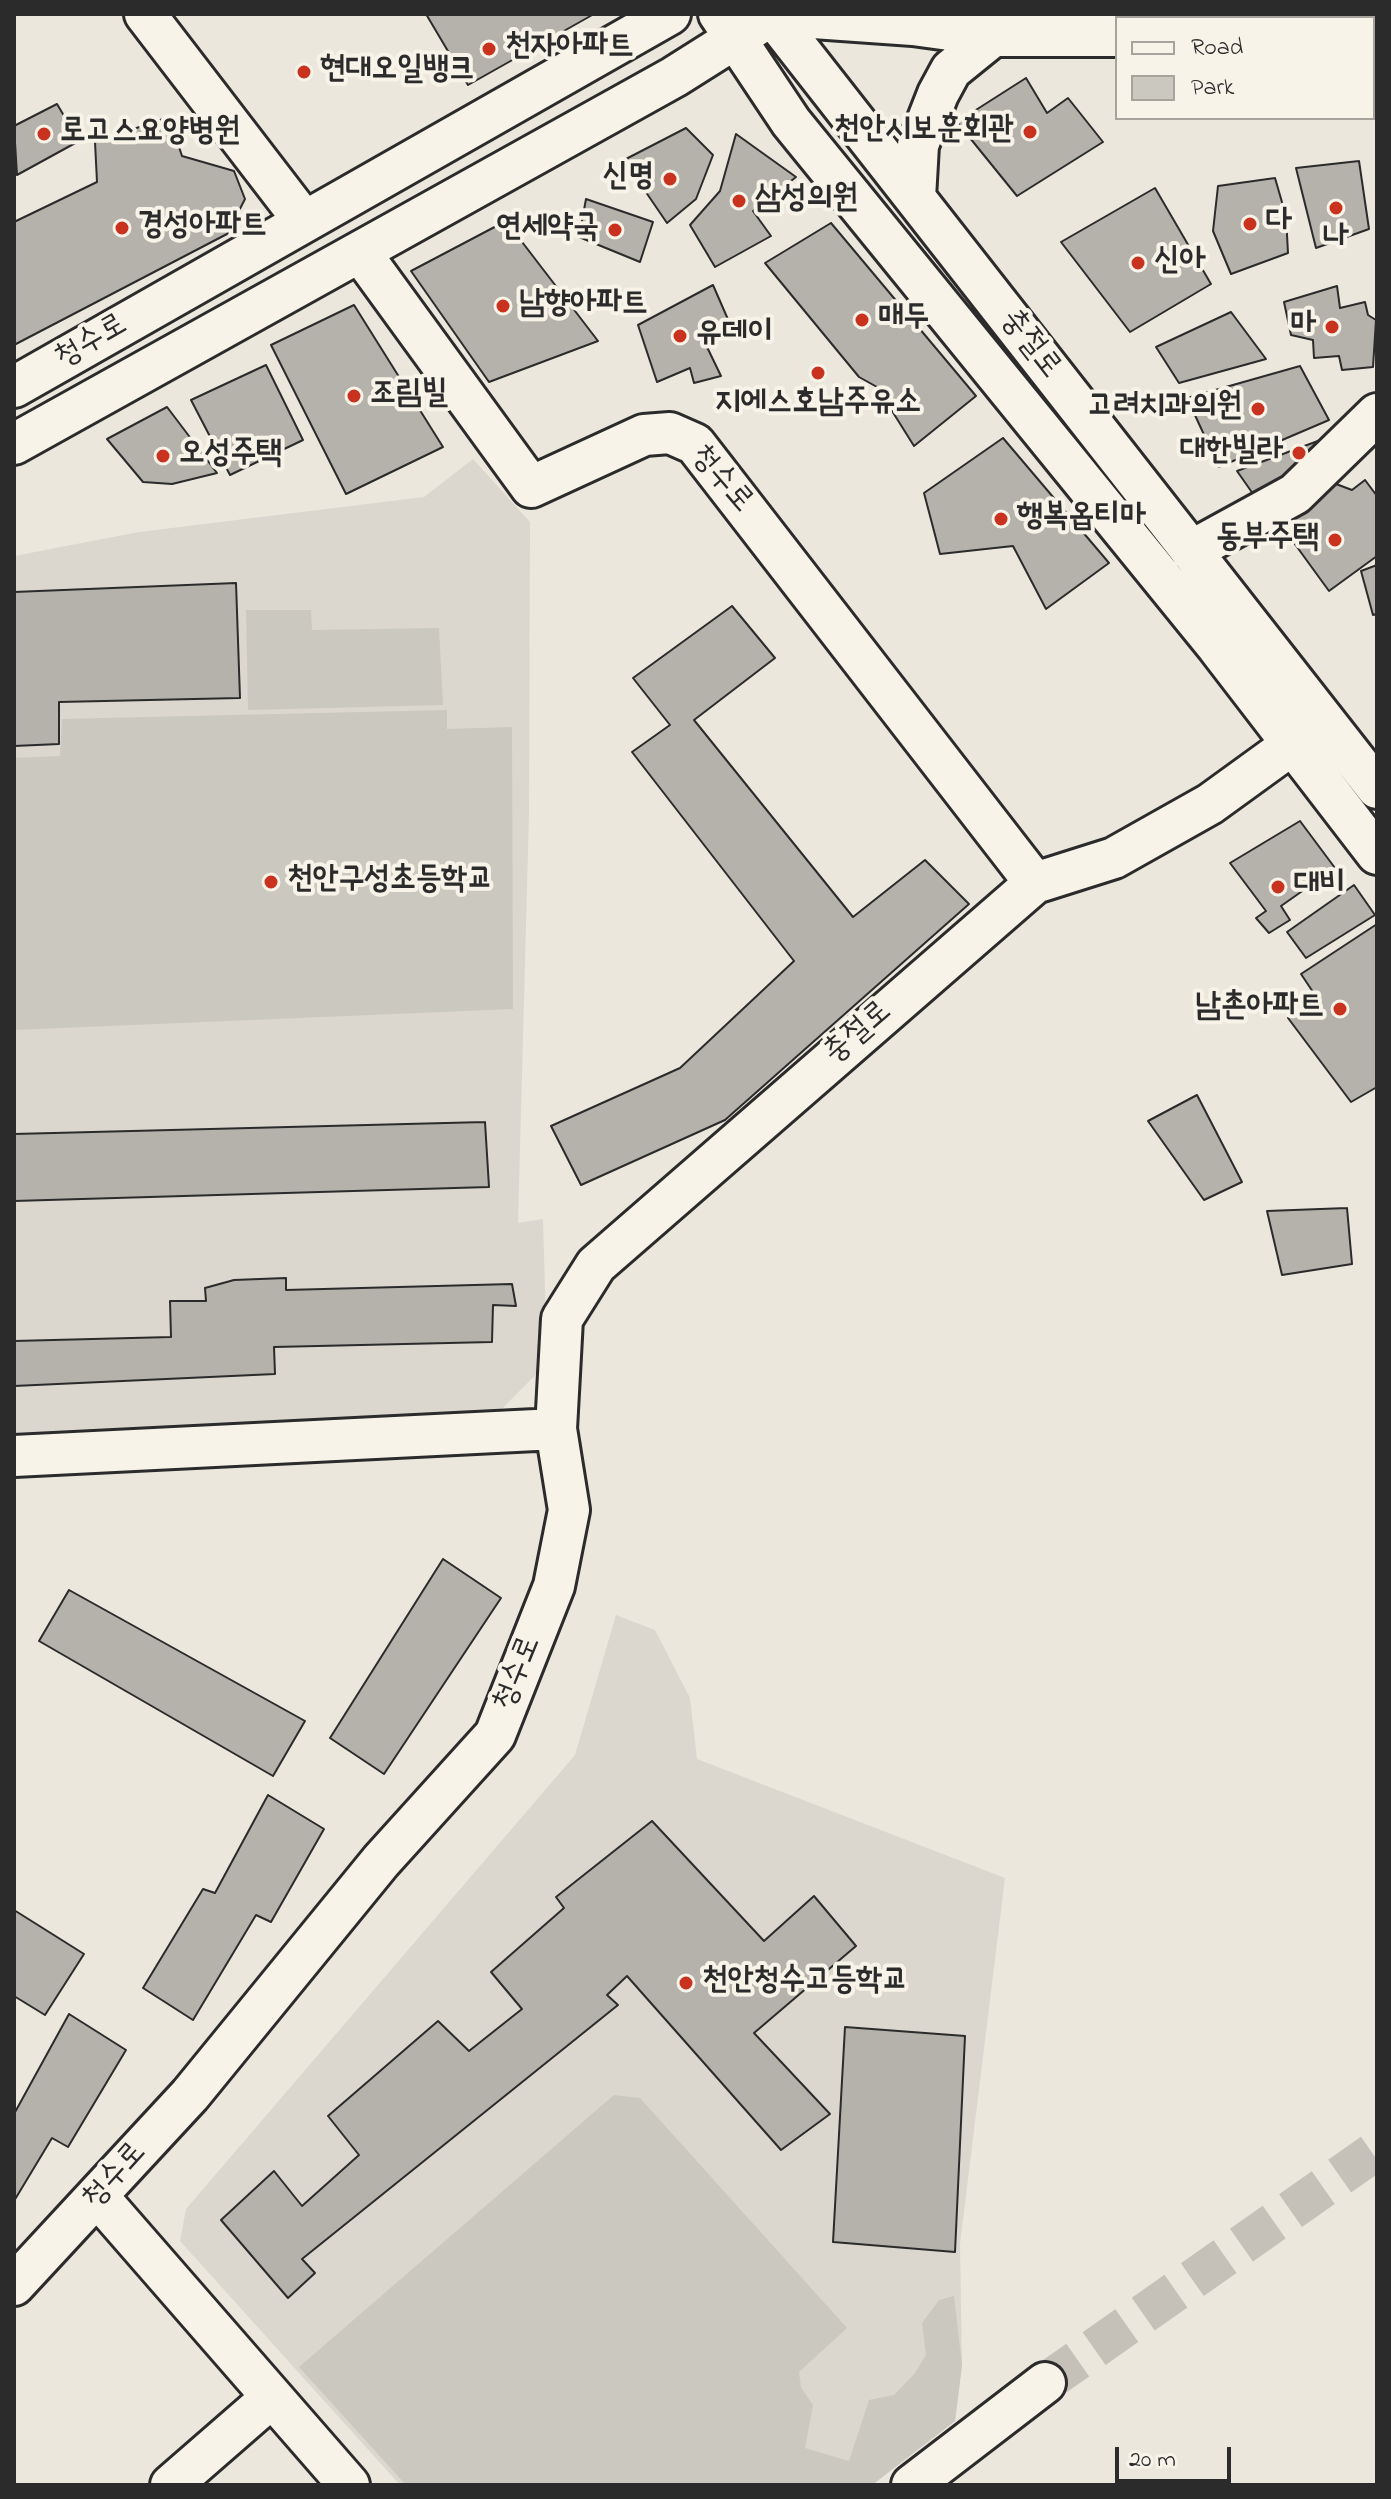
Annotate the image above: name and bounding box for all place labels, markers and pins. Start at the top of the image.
place label: 천자아파트 [505,30,634,68]
marker: 천자아파트 [480,40,498,58]
place label: 현대오일뱅크 [320,53,474,91]
marker: 현대오일뱅크 [295,63,313,81]
place label: 천안시보훈회관 [834,113,1014,151]
place label: 로고스요양병원 [60,115,240,153]
marker: 천안시보훈회관 [1021,123,1039,141]
marker: 로고스요양병원 [35,125,53,143]
place label: 신명 [602,160,654,198]
marker: 신명 [661,170,679,188]
place label: 삼성의원 [755,182,858,220]
marker: 삼성의원 [730,192,748,210]
marker: 나 [1327,199,1345,217]
place label: 다 [1266,205,1292,243]
place label: 경성아파트 [138,209,267,247]
place label: 연세약국 [496,211,599,249]
marker: 다 [1241,215,1259,233]
marker: 경성아파트 [113,219,131,237]
marker: 연세약국 [606,221,624,239]
place label: 나 [1323,221,1349,259]
place label: 신아 [1154,244,1206,282]
marker: 신아 [1129,254,1147,272]
place label: 남향아파트 [519,287,648,325]
marker: 남향아파트 [494,297,512,315]
place label: 매두 [878,301,930,339]
place label: 마 [1290,308,1316,346]
marker: 매두 [853,311,871,329]
place label: 유데이 [696,317,773,355]
marker: 마 [1323,318,1341,336]
marker: 유데이 [671,327,689,345]
marker: 지에스호남주유소 [809,364,827,382]
place label: 조림빌 [370,377,447,415]
place label: 지에스호남주유소 [715,386,921,424]
marker: 조림빌 [345,387,363,405]
place label: 고려치과의원 [1088,390,1242,428]
marker: 고려치과의원 [1249,400,1267,418]
place label: 대한빌라 [1180,434,1283,472]
place label: 오성주택 [179,437,282,475]
marker: 대한빌라 [1290,444,1308,462]
marker: 오성주택 [154,447,172,465]
place label: 행복옵티마 [1017,500,1146,538]
marker: 행복옵티마 [992,510,1010,528]
place label: 동부주택 [1216,521,1319,559]
marker: 동부주택 [1326,531,1344,549]
place label: 천안구성초등학교 [287,863,493,901]
place label: 대비 [1294,868,1346,906]
marker: 천안구성초등학교 [262,873,280,891]
marker: 대비 [1269,878,1287,896]
place label: 남촌아파트 [1195,990,1324,1028]
marker: 남촌아파트 [1331,1000,1349,1018]
place label: 천안청수고등학교 [702,1964,908,2002]
marker: 천안청수고등학교 [677,1974,695,1992]

